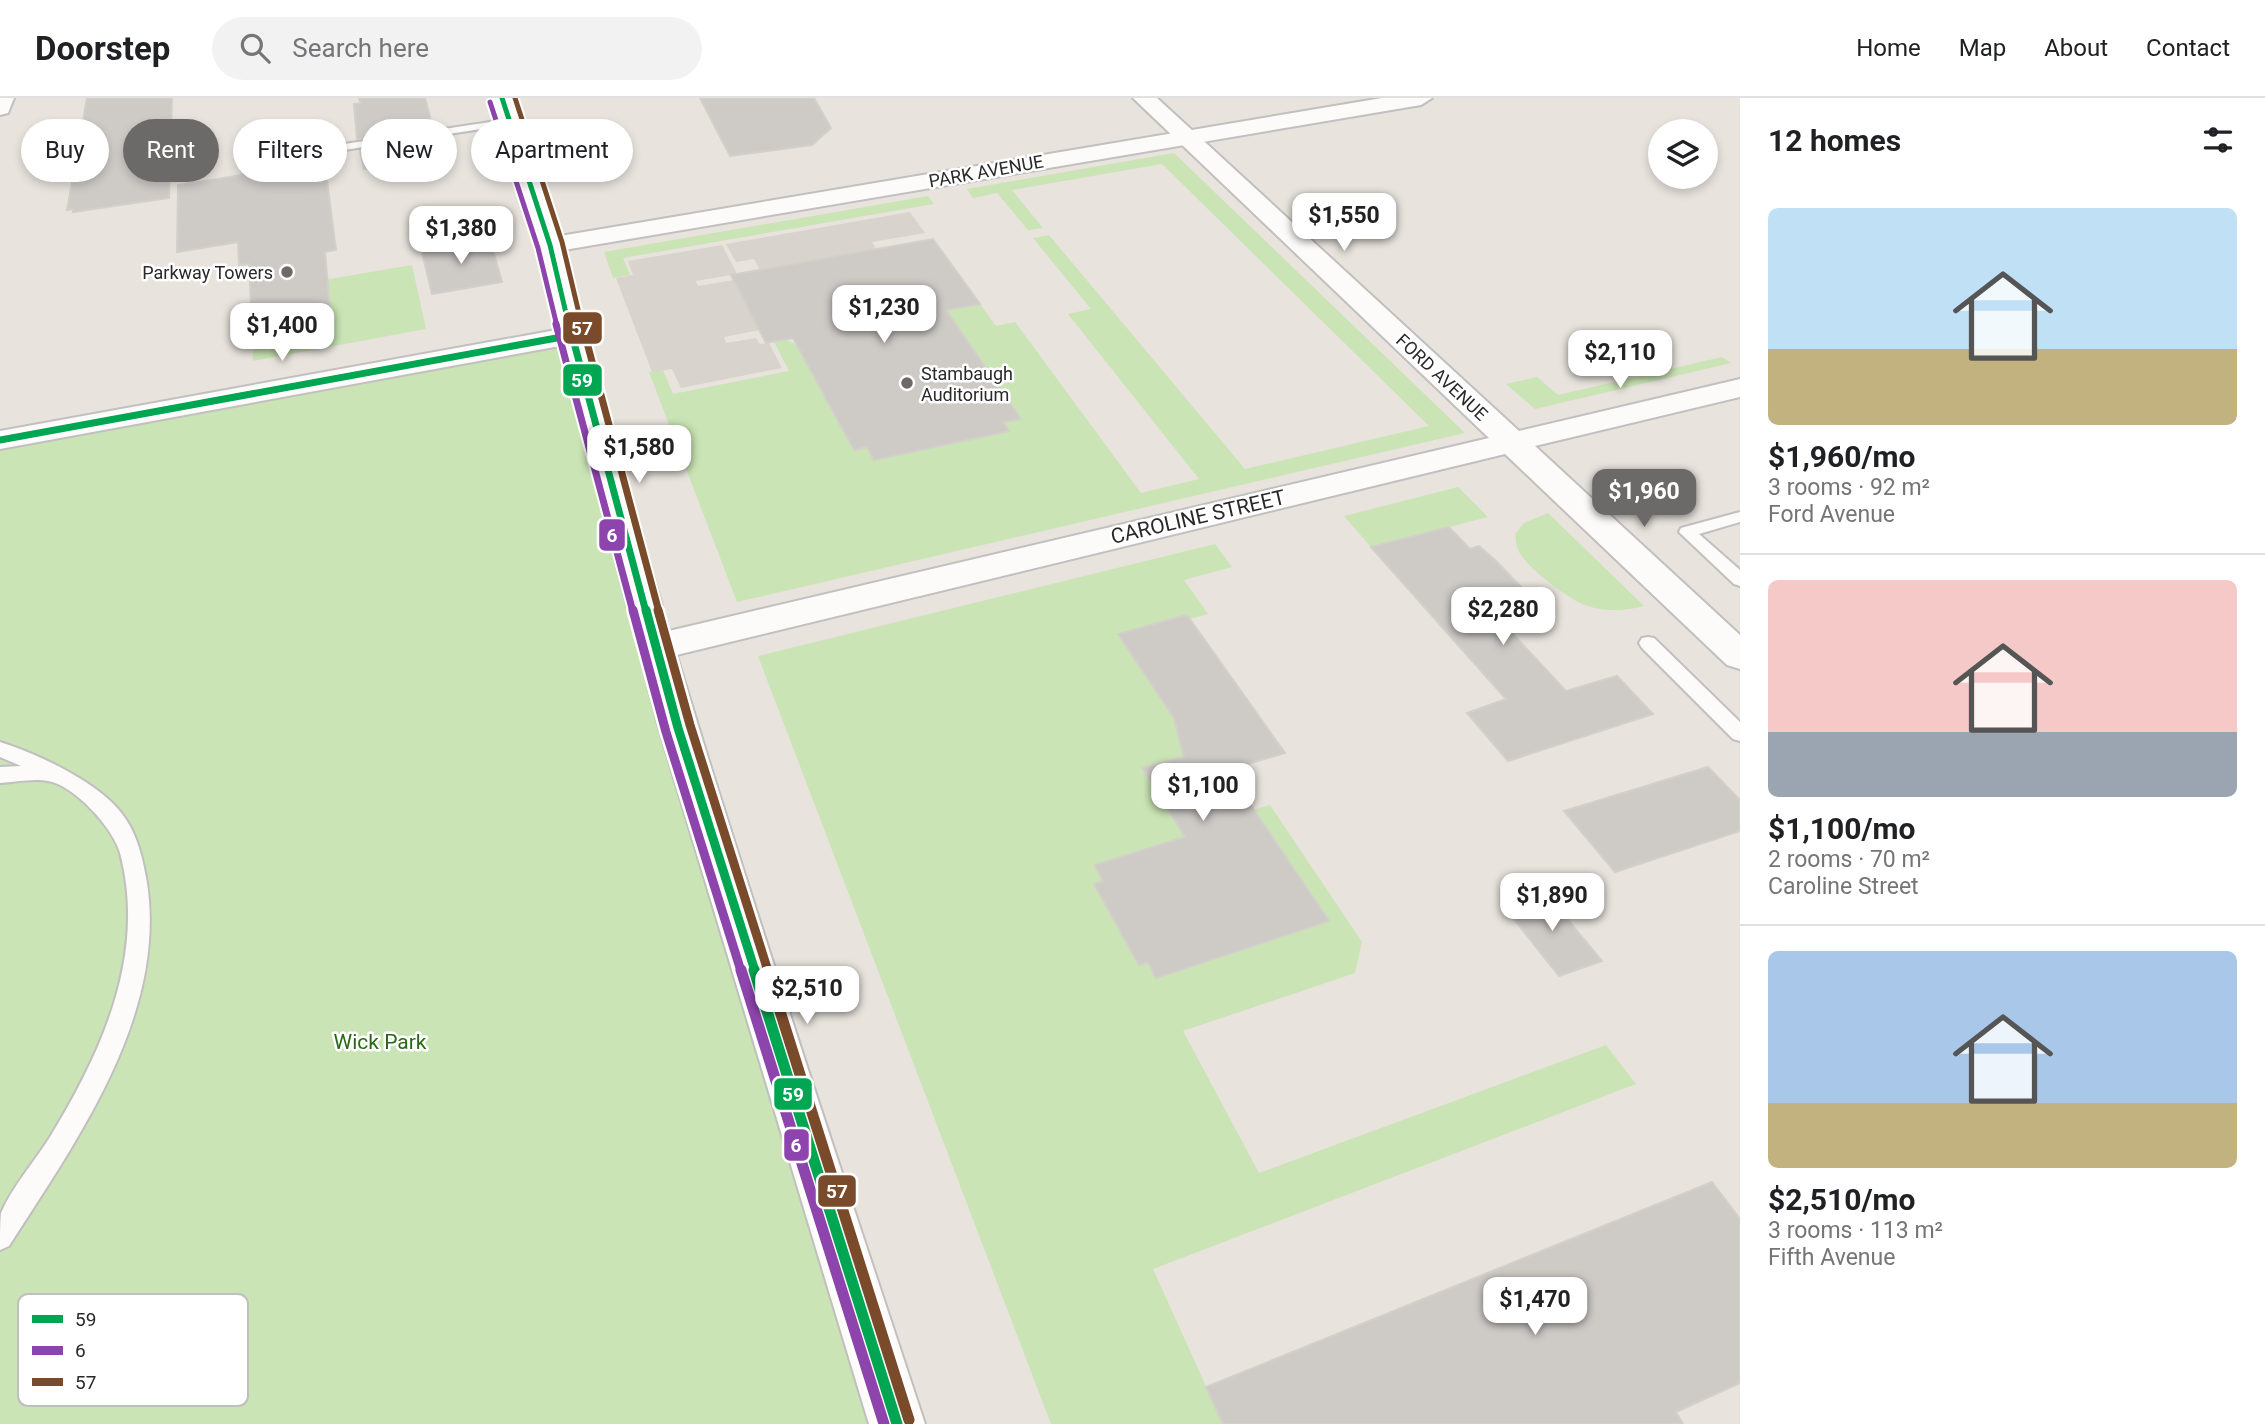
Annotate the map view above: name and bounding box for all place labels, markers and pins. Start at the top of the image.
pin: $1,550 [1287,194,1401,253]
pin: $1,380 [404,206,518,266]
place label: Parkway Towers [142,262,273,283]
marker: Parkway Towers [279,264,295,280]
pin: $1,230 [827,286,941,345]
pin: $1,400 [225,303,339,363]
pin: $2,110 [1563,330,1677,390]
place label: Stambaugh Auditorium [921,363,1013,405]
marker: Stambaugh Auditorium [899,375,915,391]
pin: $1,580 [582,426,696,485]
pin: $1,960 [1587,470,1701,529]
pin: $2,280 [1446,588,1560,647]
pin: $1,100 [1146,764,1260,823]
pin: $1,890 [1495,874,1609,933]
pin: $2,510 [750,967,864,1026]
pin: $1,470 [1478,1278,1592,1337]

